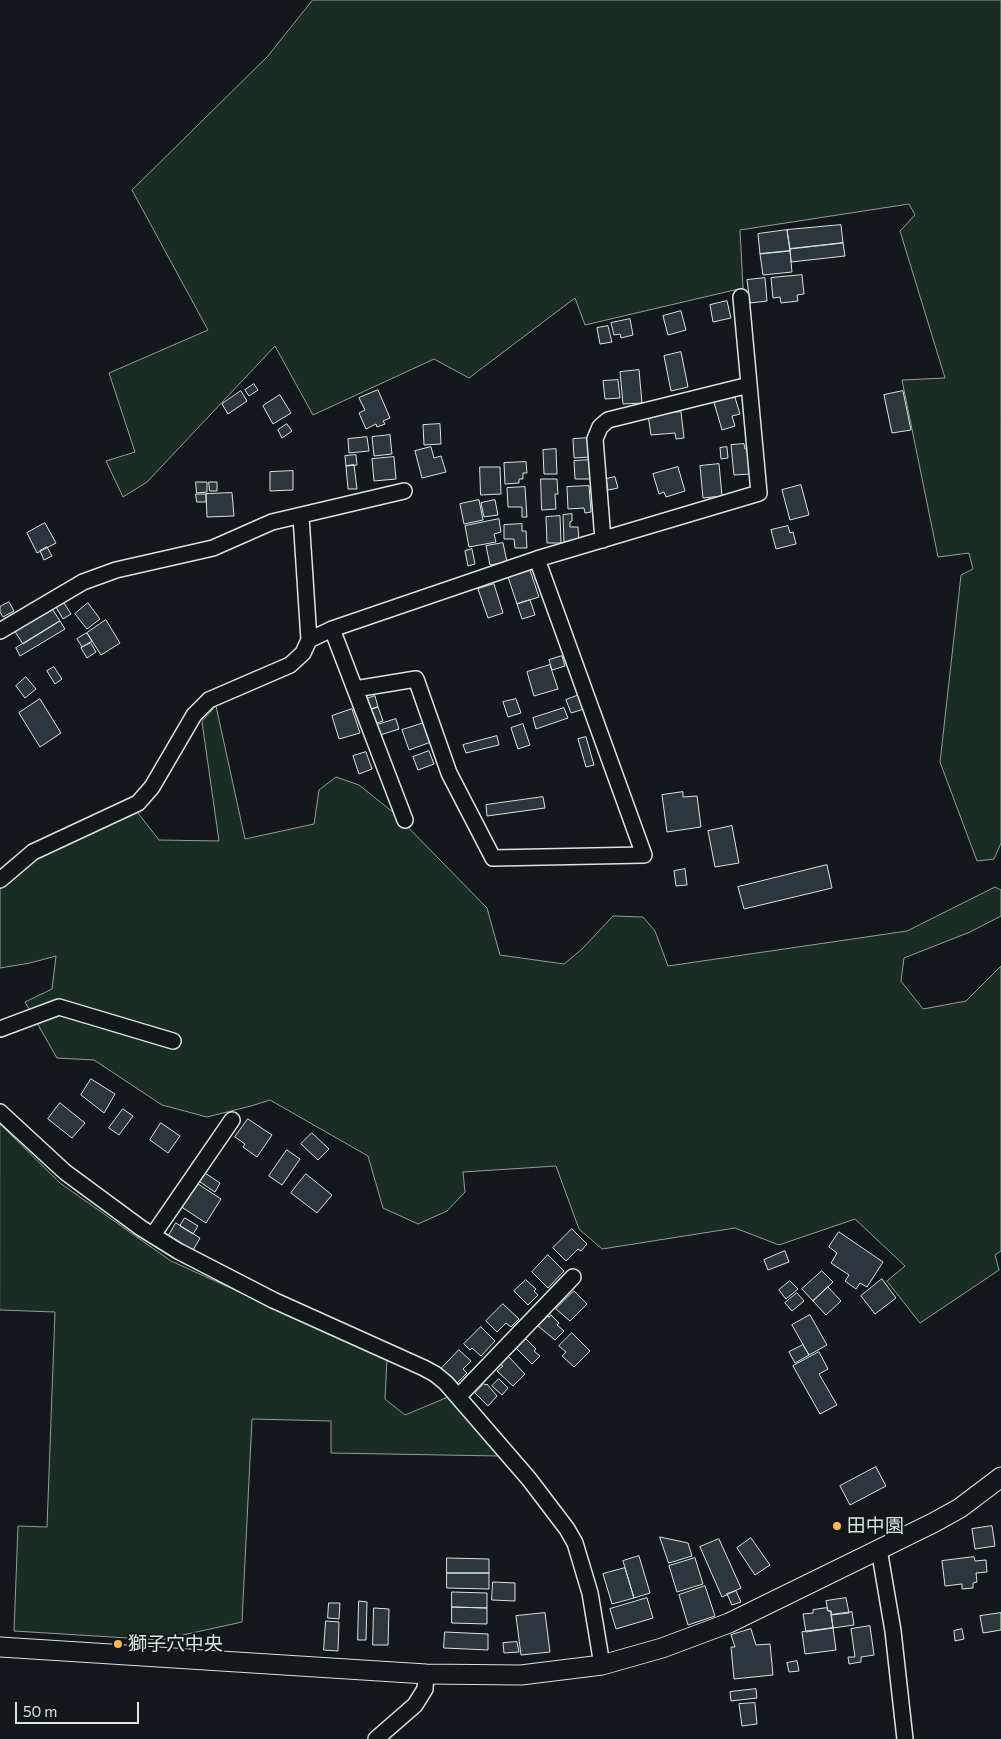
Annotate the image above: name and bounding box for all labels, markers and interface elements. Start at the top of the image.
place label: 田中園 [847,1515,904,1537]
marker: 田中園 [831,1520,843,1532]
place label: 獅子穴中央 [128,1633,223,1655]
marker: 獅子穴中央 [112,1638,124,1650]
scale bar [18,1692,141,1724]
text: 50 m [23,1702,57,1720]

